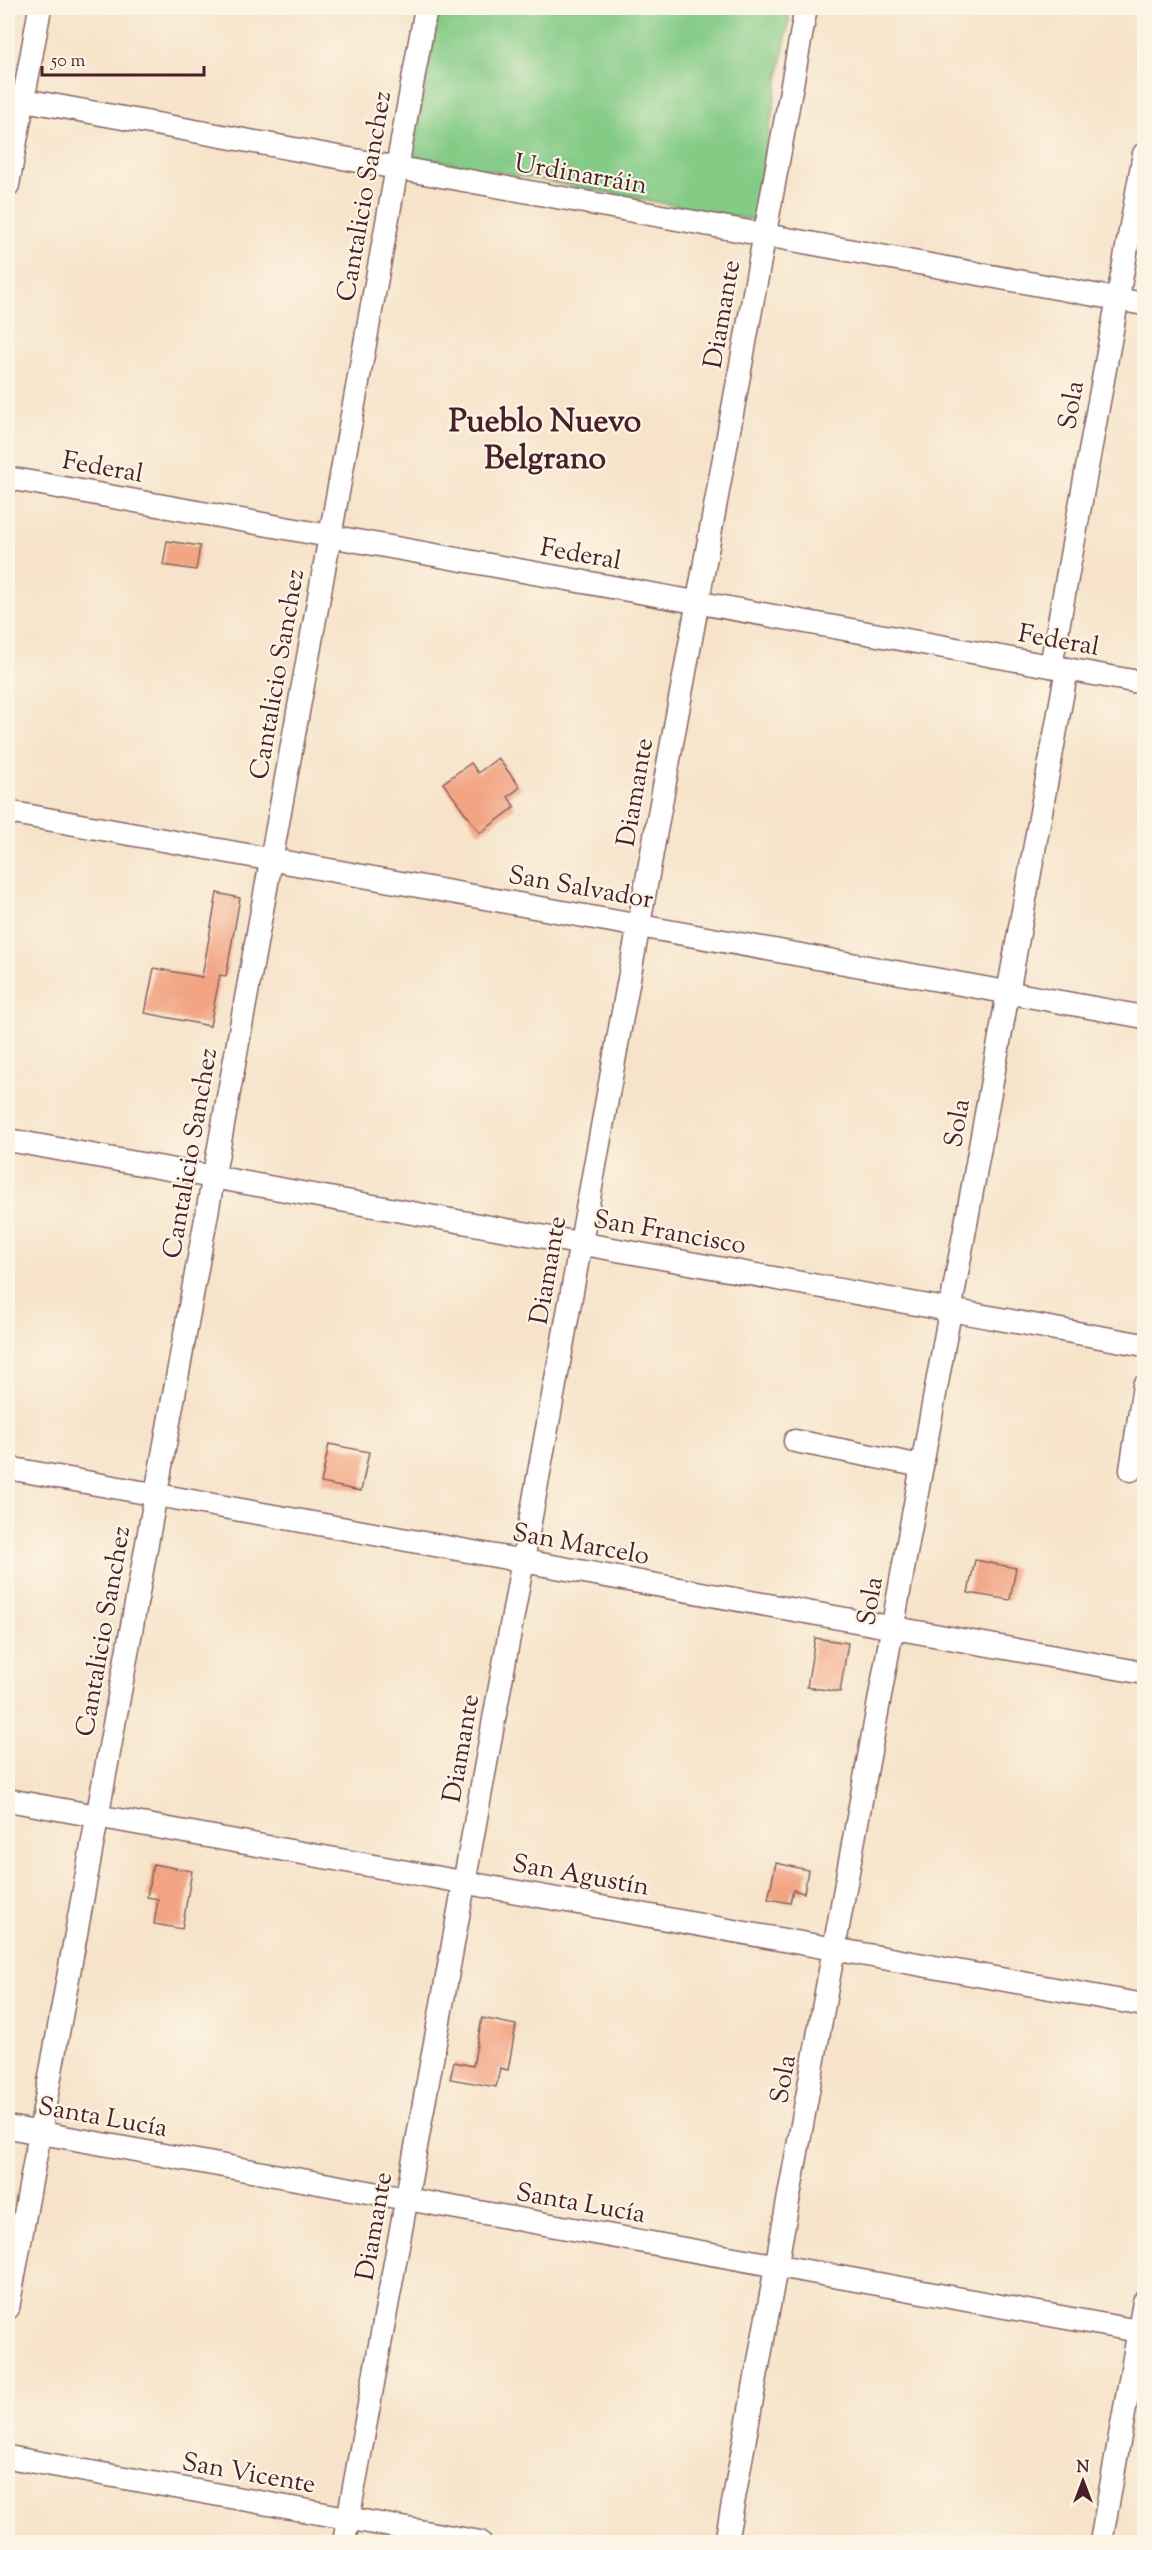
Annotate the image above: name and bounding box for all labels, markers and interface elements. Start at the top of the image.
scale bar [42,39,204,77]
text: 50 m [50,49,86,75]
street label: Cantalicio Sanchez [329,88,402,305]
street label: Urdinarráin [511,146,650,205]
street label: Diamante [696,257,751,372]
street label: Sola [1050,378,1095,433]
district label: Pueblo Nuevo Belgrano [449,400,641,483]
street label: Federal [59,443,146,494]
street label: Federal [537,530,624,581]
street label: Cantalicio Sanchez [242,566,315,783]
street label: Federal [1015,616,1102,667]
street label: Diamante [609,735,664,850]
street label: San Salvador [505,858,656,919]
street label: Cantalicio Sanchez [155,1045,228,1262]
street label: Sola [936,1096,981,1151]
street label: San Francisco [590,1202,749,1265]
street label: Diamante [522,1213,577,1328]
street label: San Marcelo [509,1515,652,1576]
street label: Cantalicio Sanchez [68,1523,141,1740]
street label: Sola [849,1574,894,1629]
street label: Diamante [435,1691,490,1806]
street label: San Agustín [509,1846,652,1907]
street label: Sola [762,2052,807,2107]
street label: Santa Lucía [35,2089,170,2148]
street label: Diamante [348,2169,403,2284]
street label: Santa Lucía [513,2175,648,2234]
street label: San Vicente [179,2445,318,2504]
north arrow [1053,2451,1113,2511]
text: N [1077,2457,1090,2480]

